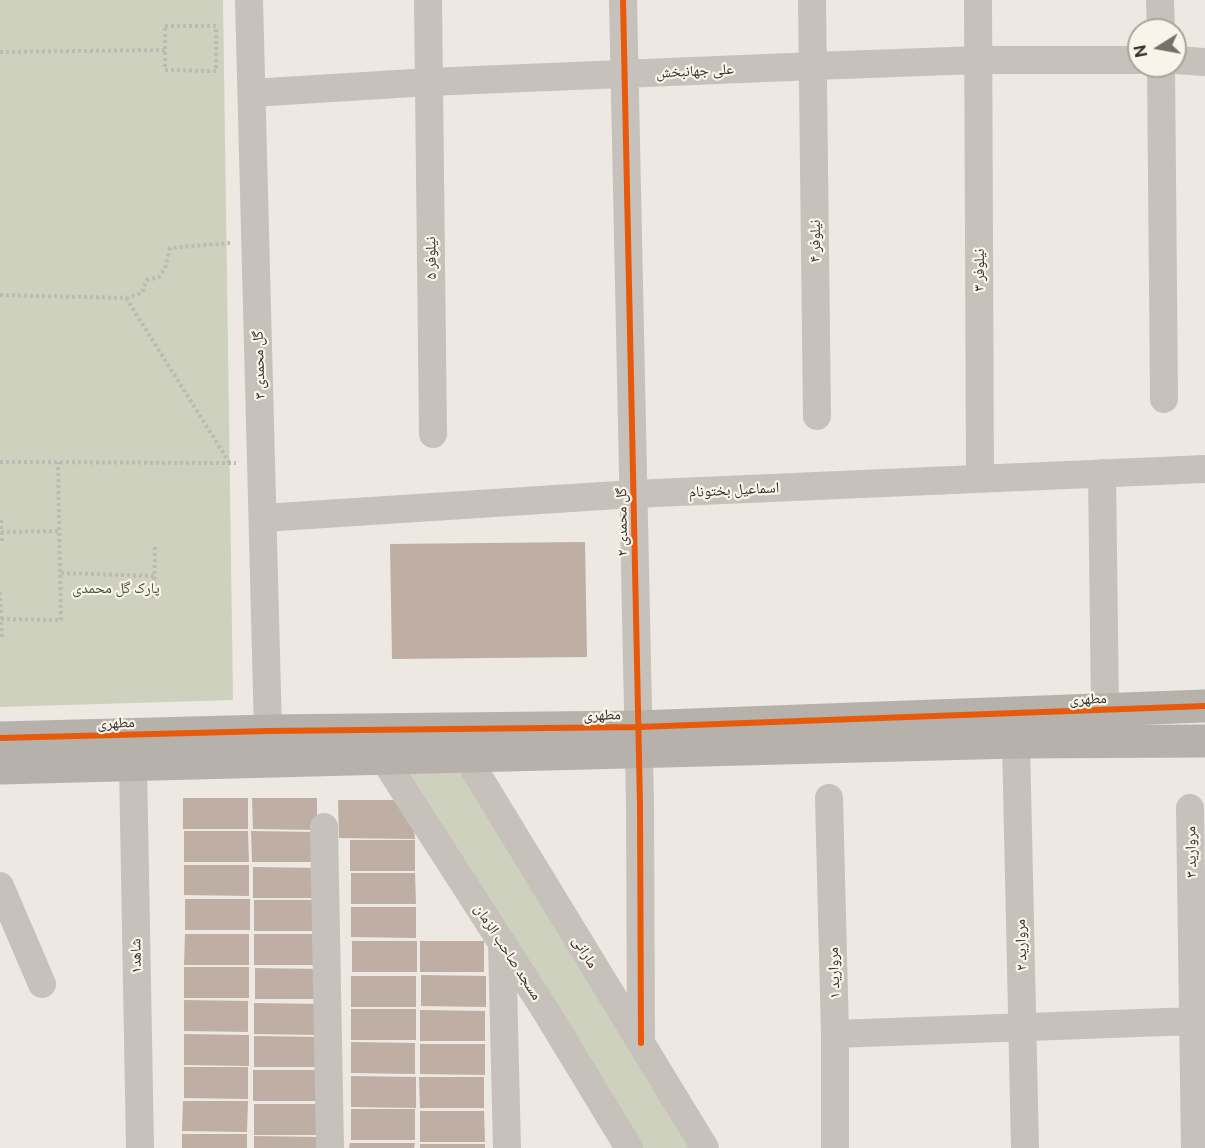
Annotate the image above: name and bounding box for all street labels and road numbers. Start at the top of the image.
street label: علی جهانبخش [656,60,734,82]
street label: نیلوفر ۴ [806,220,824,262]
street label: نیلوفر ۵ [422,236,440,280]
street label: نیلوفر ۳ [970,249,988,291]
street label: گل محمدی ۳ [249,330,269,400]
street label: اسماعیل بختونام [688,479,780,501]
street label: گل محمدی ۲ [612,488,632,556]
street label: مطهری [1069,689,1107,709]
street label: مطهری [583,706,621,724]
street label: مطهری [97,713,135,733]
street label: مروارید ۳ [1182,826,1200,878]
street label: مسجد صاحب الزمان [470,901,546,1003]
street label: مروارید ۲ [1011,919,1031,971]
street label: مارانی [568,933,602,971]
street label: شاهد۱ [127,938,145,974]
street label: مروارید ۱ [824,947,844,999]

